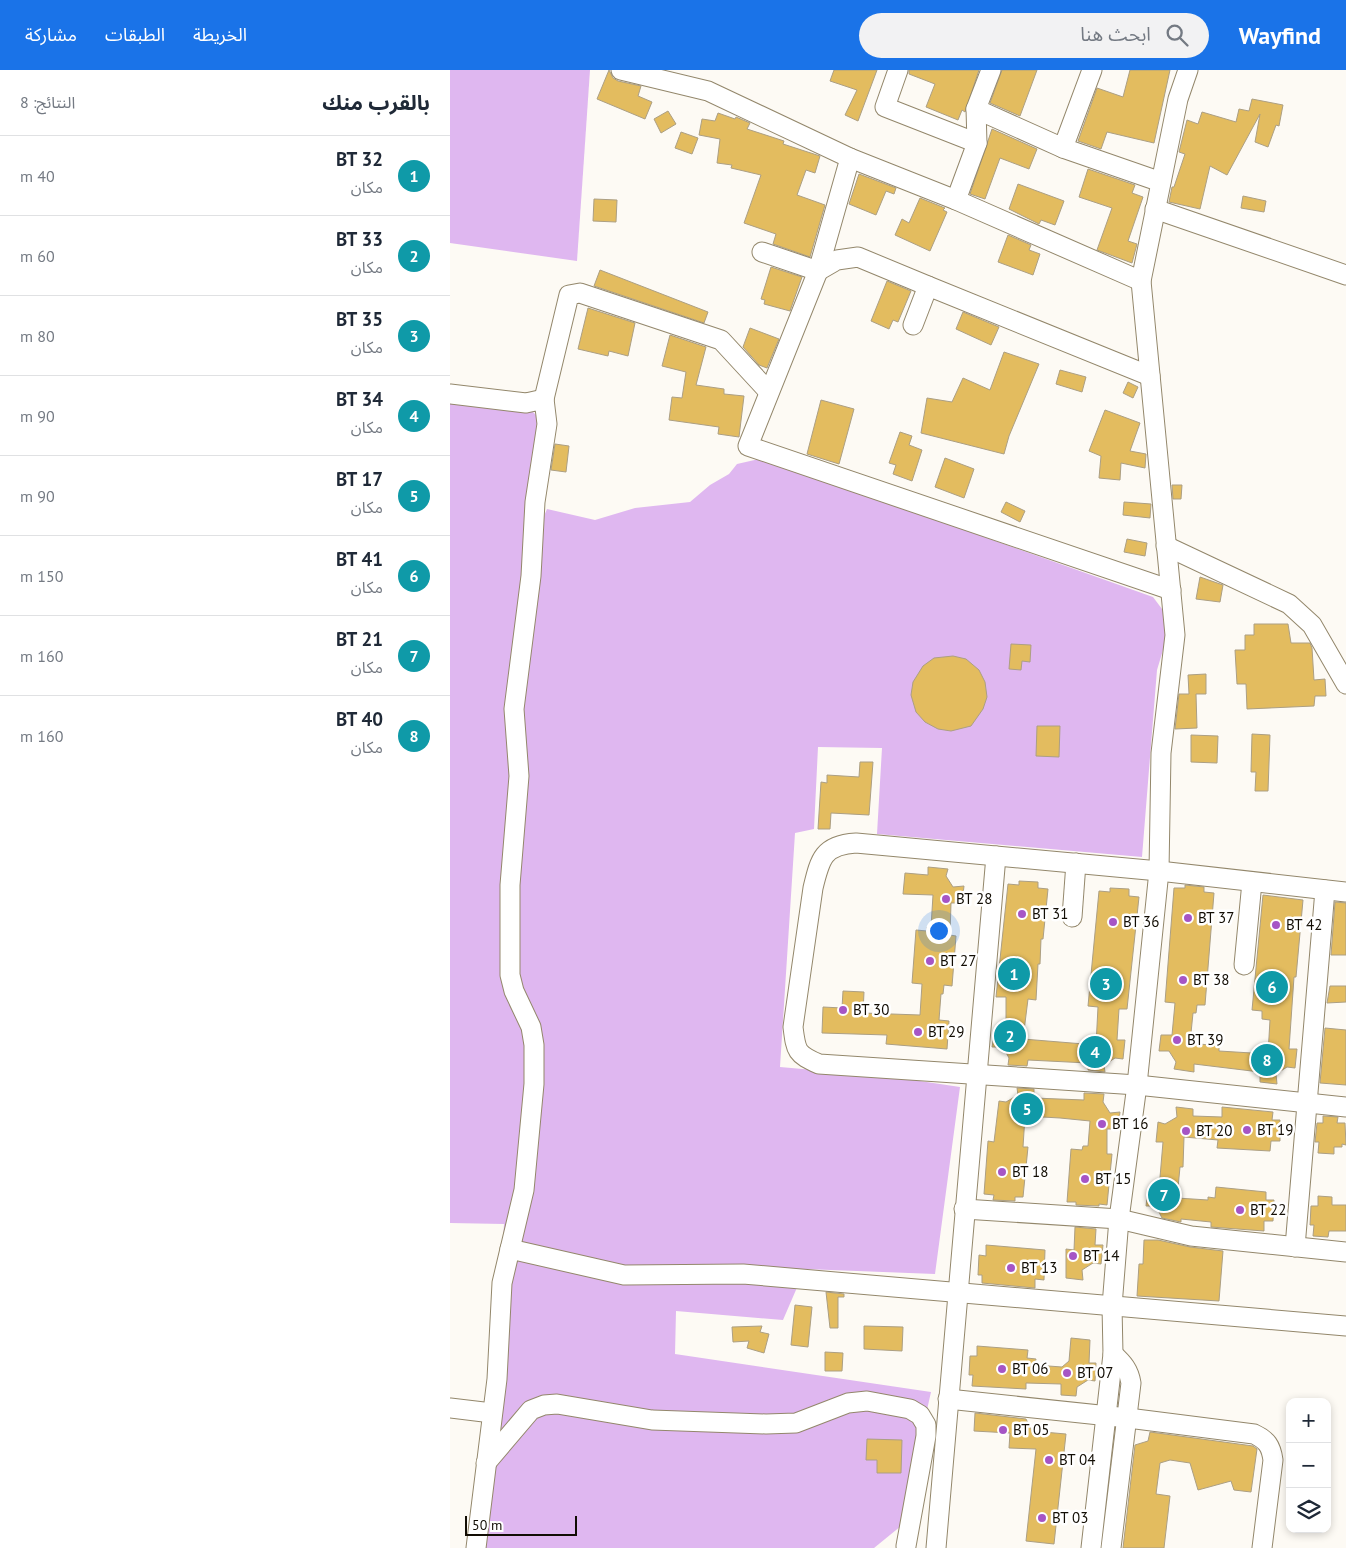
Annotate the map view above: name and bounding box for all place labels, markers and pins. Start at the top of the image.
place label: BT 28 [956,889,992,908]
marker: BT 28 [940,893,952,905]
place label: BT 31 [1032,904,1068,923]
marker: BT 31 [1016,908,1028,920]
place label: BT 37 [1198,908,1234,927]
place label: BT 36 [1123,912,1159,931]
marker: BT 37 [1182,912,1194,924]
place label: BT 42 [1286,915,1322,934]
marker: BT 36 [1107,916,1119,928]
marker: BT 42 [1270,919,1282,931]
place label: BT 27 [940,951,976,970]
marker: BT 27 [924,955,936,967]
pin: 1 [998,955,1030,993]
pin: 3 [1090,965,1122,1003]
pin: 6 [1256,968,1288,1006]
place label: BT 38 [1193,970,1229,989]
marker: BT 38 [1177,974,1189,986]
place label: BT 30 [853,1000,889,1019]
marker: BT 30 [837,1004,849,1016]
pin: 2 [994,1017,1026,1055]
place label: BT 29 [928,1022,964,1041]
marker: BT 29 [912,1026,924,1038]
place label: BT 39 [1187,1030,1223,1049]
pin: 4 [1079,1033,1111,1071]
marker: BT 39 [1171,1034,1183,1046]
pin: 8 [1251,1041,1283,1079]
pin: 5 [1011,1090,1043,1128]
place label: BT 16 [1112,1114,1148,1133]
marker: BT 16 [1096,1118,1108,1130]
place label: BT 19 [1257,1120,1293,1139]
place label: BT 20 [1196,1121,1232,1140]
marker: BT 19 [1241,1124,1253,1136]
marker: BT 20 [1180,1125,1192,1137]
place label: BT 18 [1012,1162,1048,1181]
marker: BT 18 [996,1166,1008,1178]
place label: BT 15 [1095,1169,1131,1188]
marker: BT 15 [1079,1173,1091,1185]
pin: 7 [1148,1176,1180,1214]
place label: BT 22 [1250,1200,1286,1219]
marker: BT 22 [1234,1204,1246,1216]
place label: BT 14 [1083,1246,1119,1265]
marker: BT 14 [1067,1250,1079,1262]
place label: BT 13 [1021,1258,1057,1277]
marker: BT 13 [1005,1262,1017,1274]
place label: BT 06 [1012,1359,1048,1378]
marker: BT 06 [996,1363,1008,1375]
place label: BT 07 [1077,1363,1113,1382]
marker: BT 07 [1061,1367,1073,1379]
place label: BT 05 [1013,1420,1049,1439]
marker: BT 05 [997,1424,1009,1436]
place label: BT 04 [1059,1450,1095,1469]
marker: BT 04 [1043,1454,1055,1466]
place label: BT 03 [1052,1508,1088,1527]
marker: BT 03 [1036,1512,1048,1524]

